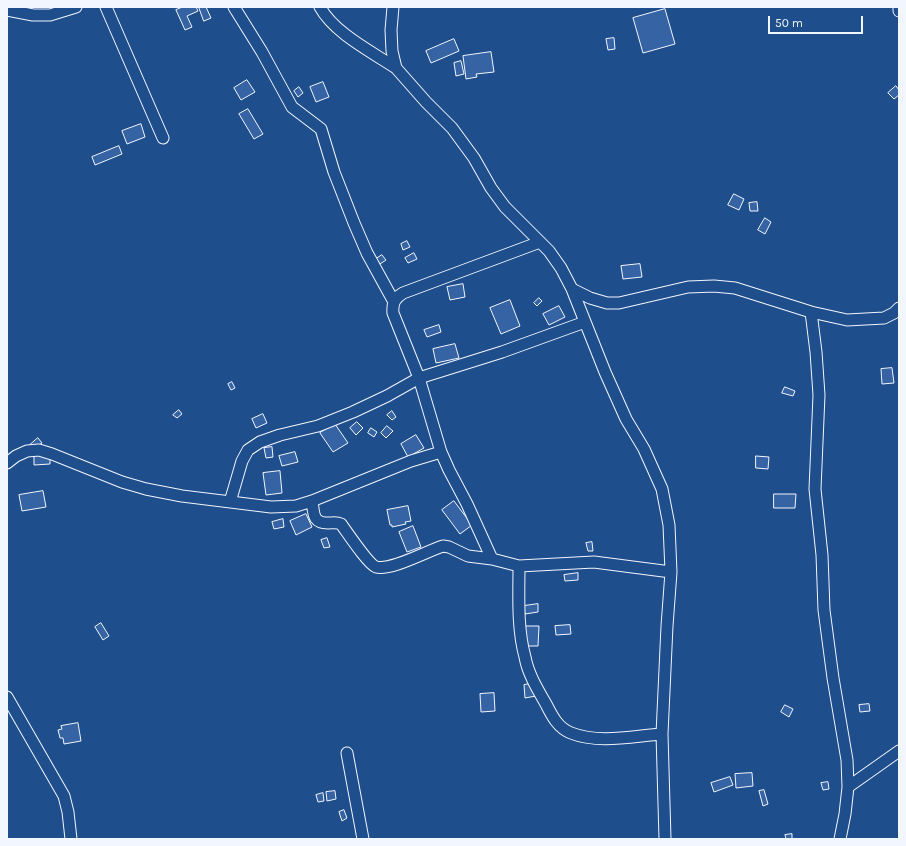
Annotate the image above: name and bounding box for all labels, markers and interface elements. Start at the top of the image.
scale bar [770,8,865,34]
text: 50 m [775,16,803,30]

